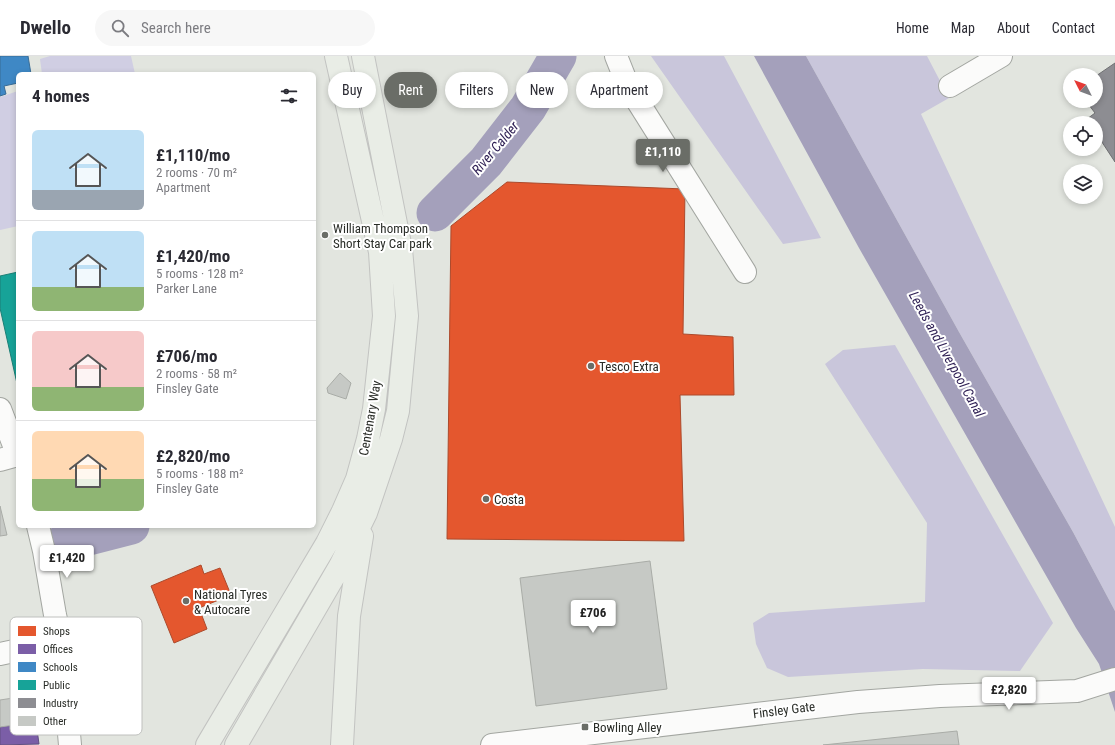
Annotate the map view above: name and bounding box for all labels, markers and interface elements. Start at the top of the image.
search box [95,10,375,46]
text: Dwello [20,16,71,39]
icon: search [109,17,131,39]
text: Search here [141,19,211,37]
text: Home [896,20,929,36]
text: Map [951,20,975,36]
text: About [997,20,1030,36]
text: Contact [1052,20,1095,36]
north arrow [1063,68,1103,108]
map controls [1063,68,1103,204]
chip: Buy [328,72,376,108]
chip: Rent [384,72,437,108]
chip: Filters [445,72,508,108]
chip: New [516,72,568,108]
chip: Apartment [576,72,663,108]
icon: filters [278,85,300,107]
text: 4 homes [32,86,90,106]
button: locate [1063,116,1103,156]
water label: River Calder [468,118,522,178]
pin: £1,110 [630,139,696,173]
text: £1,110 [645,144,681,159]
text: £1,110/mo [156,145,230,165]
icon: home [64,146,112,194]
button: layers [1063,164,1103,204]
text: 2 rooms · 70 m² [156,165,237,180]
text: Apartment [156,180,210,195]
place label: William Thompson Short Stay Car park [333,221,432,251]
marker: William Thompson Short Stay Car park [320,230,330,240]
text: £1,420/mo [156,246,230,266]
icon: home [64,247,112,295]
text: 5 rooms · 128 m² [156,266,243,281]
text: Parker Lane [156,281,217,296]
water label: Leeds and Liverpool Canal [906,288,989,420]
text: £706/mo [156,346,217,366]
icon: home [64,347,112,395]
place label: Tesco Extra [599,359,659,374]
marker: Tesco Extra [586,361,596,371]
text: 2 rooms · 58 m² [156,366,237,381]
street label: Centenary Way [356,379,384,457]
text: Finsley Gate [156,381,219,396]
text: £2,820/mo [156,446,230,466]
icon: home [64,447,112,495]
text: 5 rooms · 188 m² [156,466,243,481]
text: Finsley Gate [156,481,219,496]
place label: Costa [494,492,524,507]
marker: Costa [481,494,491,504]
pin: £1,420 [34,545,100,579]
text: £1,420 [49,550,85,565]
place label: National Tyres & Autocare [194,587,268,617]
marker: National Tyres & Autocare [181,596,191,606]
pin: £706 [569,600,617,634]
text: £706 [580,605,606,620]
legend [10,617,142,735]
text: Shops [43,625,70,638]
text: Offices [43,643,73,656]
text: Schools [43,661,78,674]
pin: £2,820 [976,677,1042,711]
text: Public [43,679,70,692]
text: £2,820 [991,682,1027,697]
text: Industry [43,697,79,710]
street label: Finsley Gate [752,699,816,721]
text: Other [43,715,67,728]
place label: Bowling Alley [593,720,662,735]
marker: Bowling Alley [580,722,590,732]

